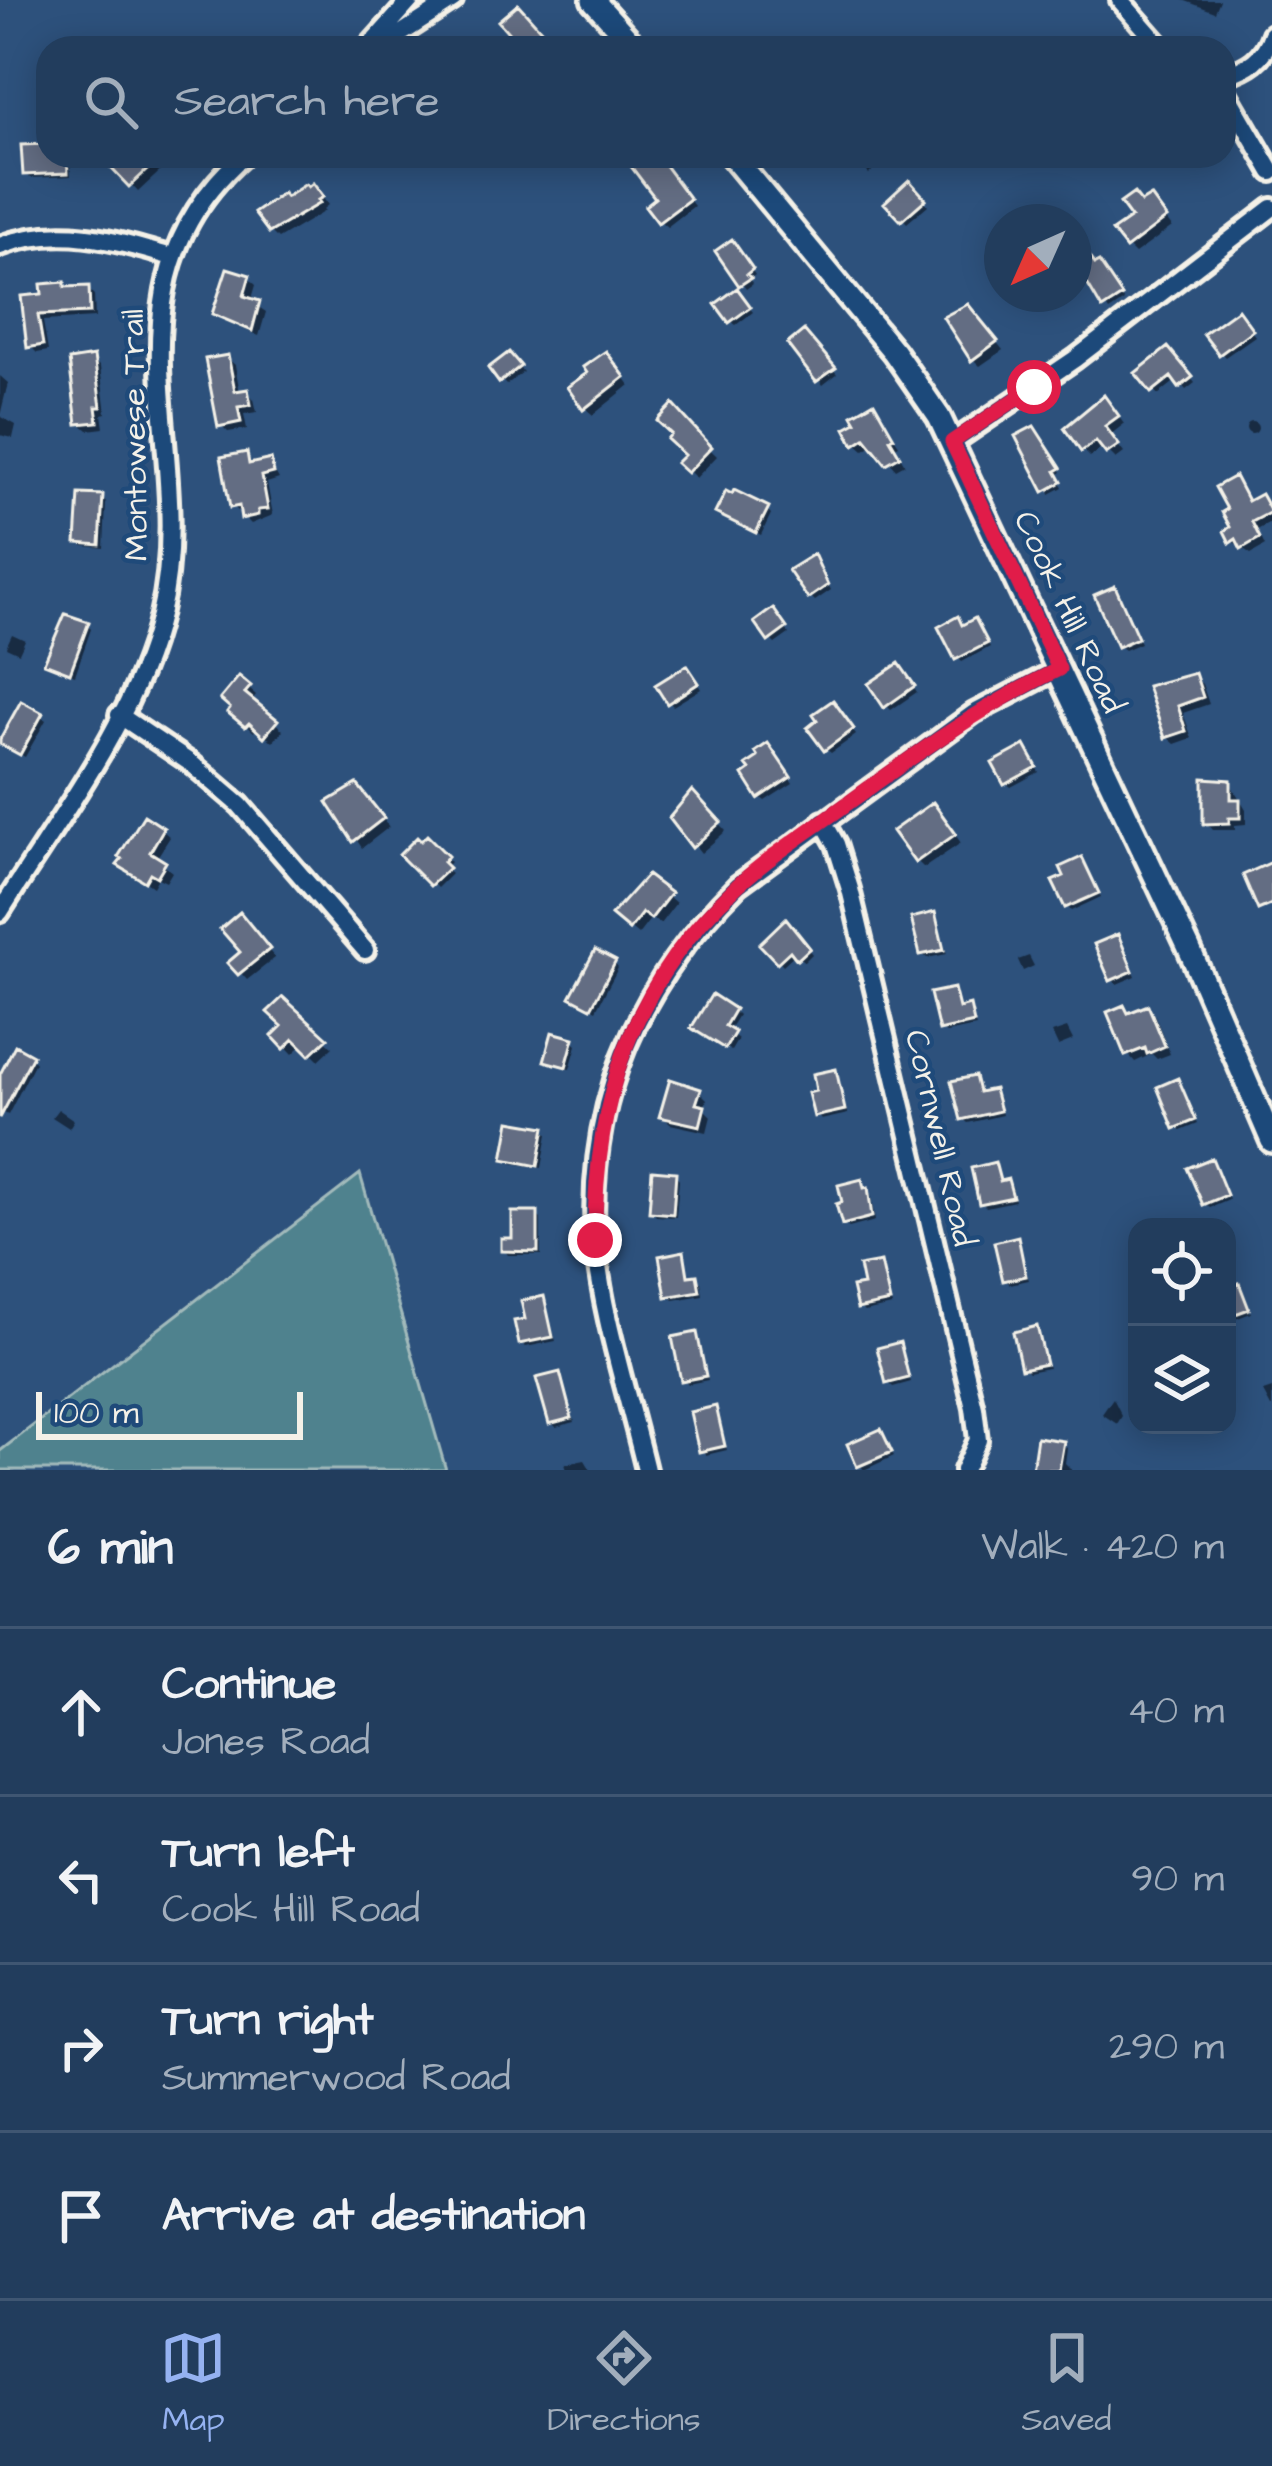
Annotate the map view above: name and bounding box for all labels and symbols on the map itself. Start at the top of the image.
north arrow [984,204,1092,312]
street label: Montowese Trail [110,309,160,561]
route start [1007,360,1061,414]
street label: Cook Hill Road [1002,503,1136,721]
street label: Cornwell Road [893,1025,987,1251]
route end [568,1213,622,1267]
scale bar [36,1386,303,1439]

